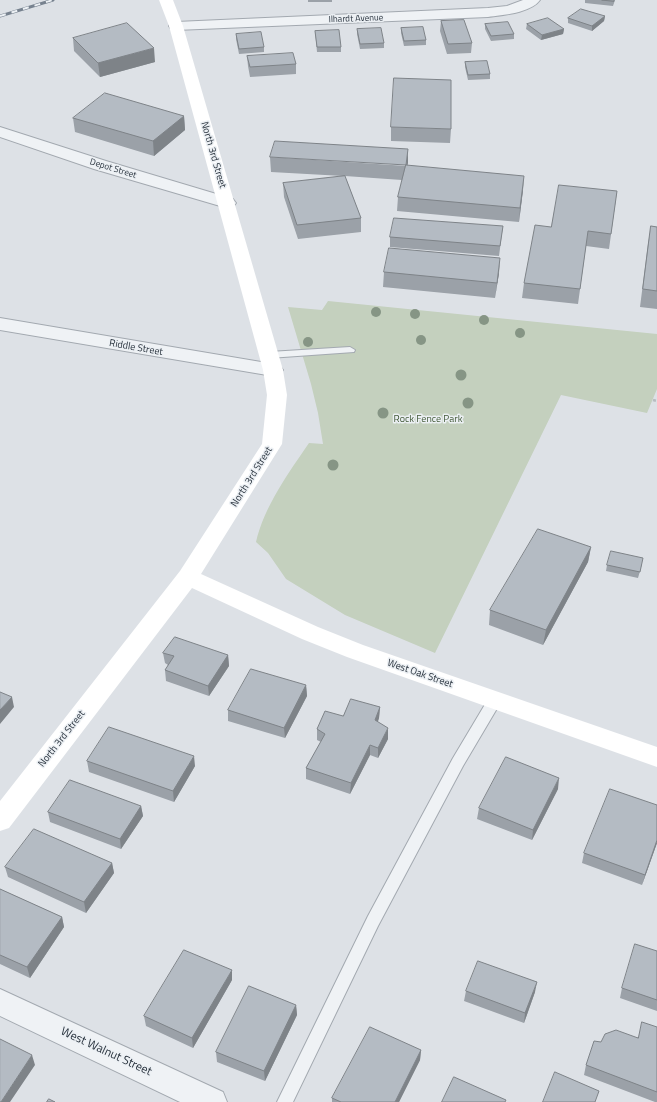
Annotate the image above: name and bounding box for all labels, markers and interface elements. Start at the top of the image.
street label: Ilhardt Avenue [328,13,384,25]
street label: North 3rd Street [198,120,228,190]
street label: Depot Street [88,157,138,181]
street label: Riddle Street [108,337,164,359]
park label: Rock Fence Park [394,414,462,426]
street label: North 3rd Street [229,445,275,509]
street label: West Oak Street [386,657,454,691]
street label: North 3rd Street [36,708,88,770]
street label: West Walnut Street [58,1025,154,1079]

